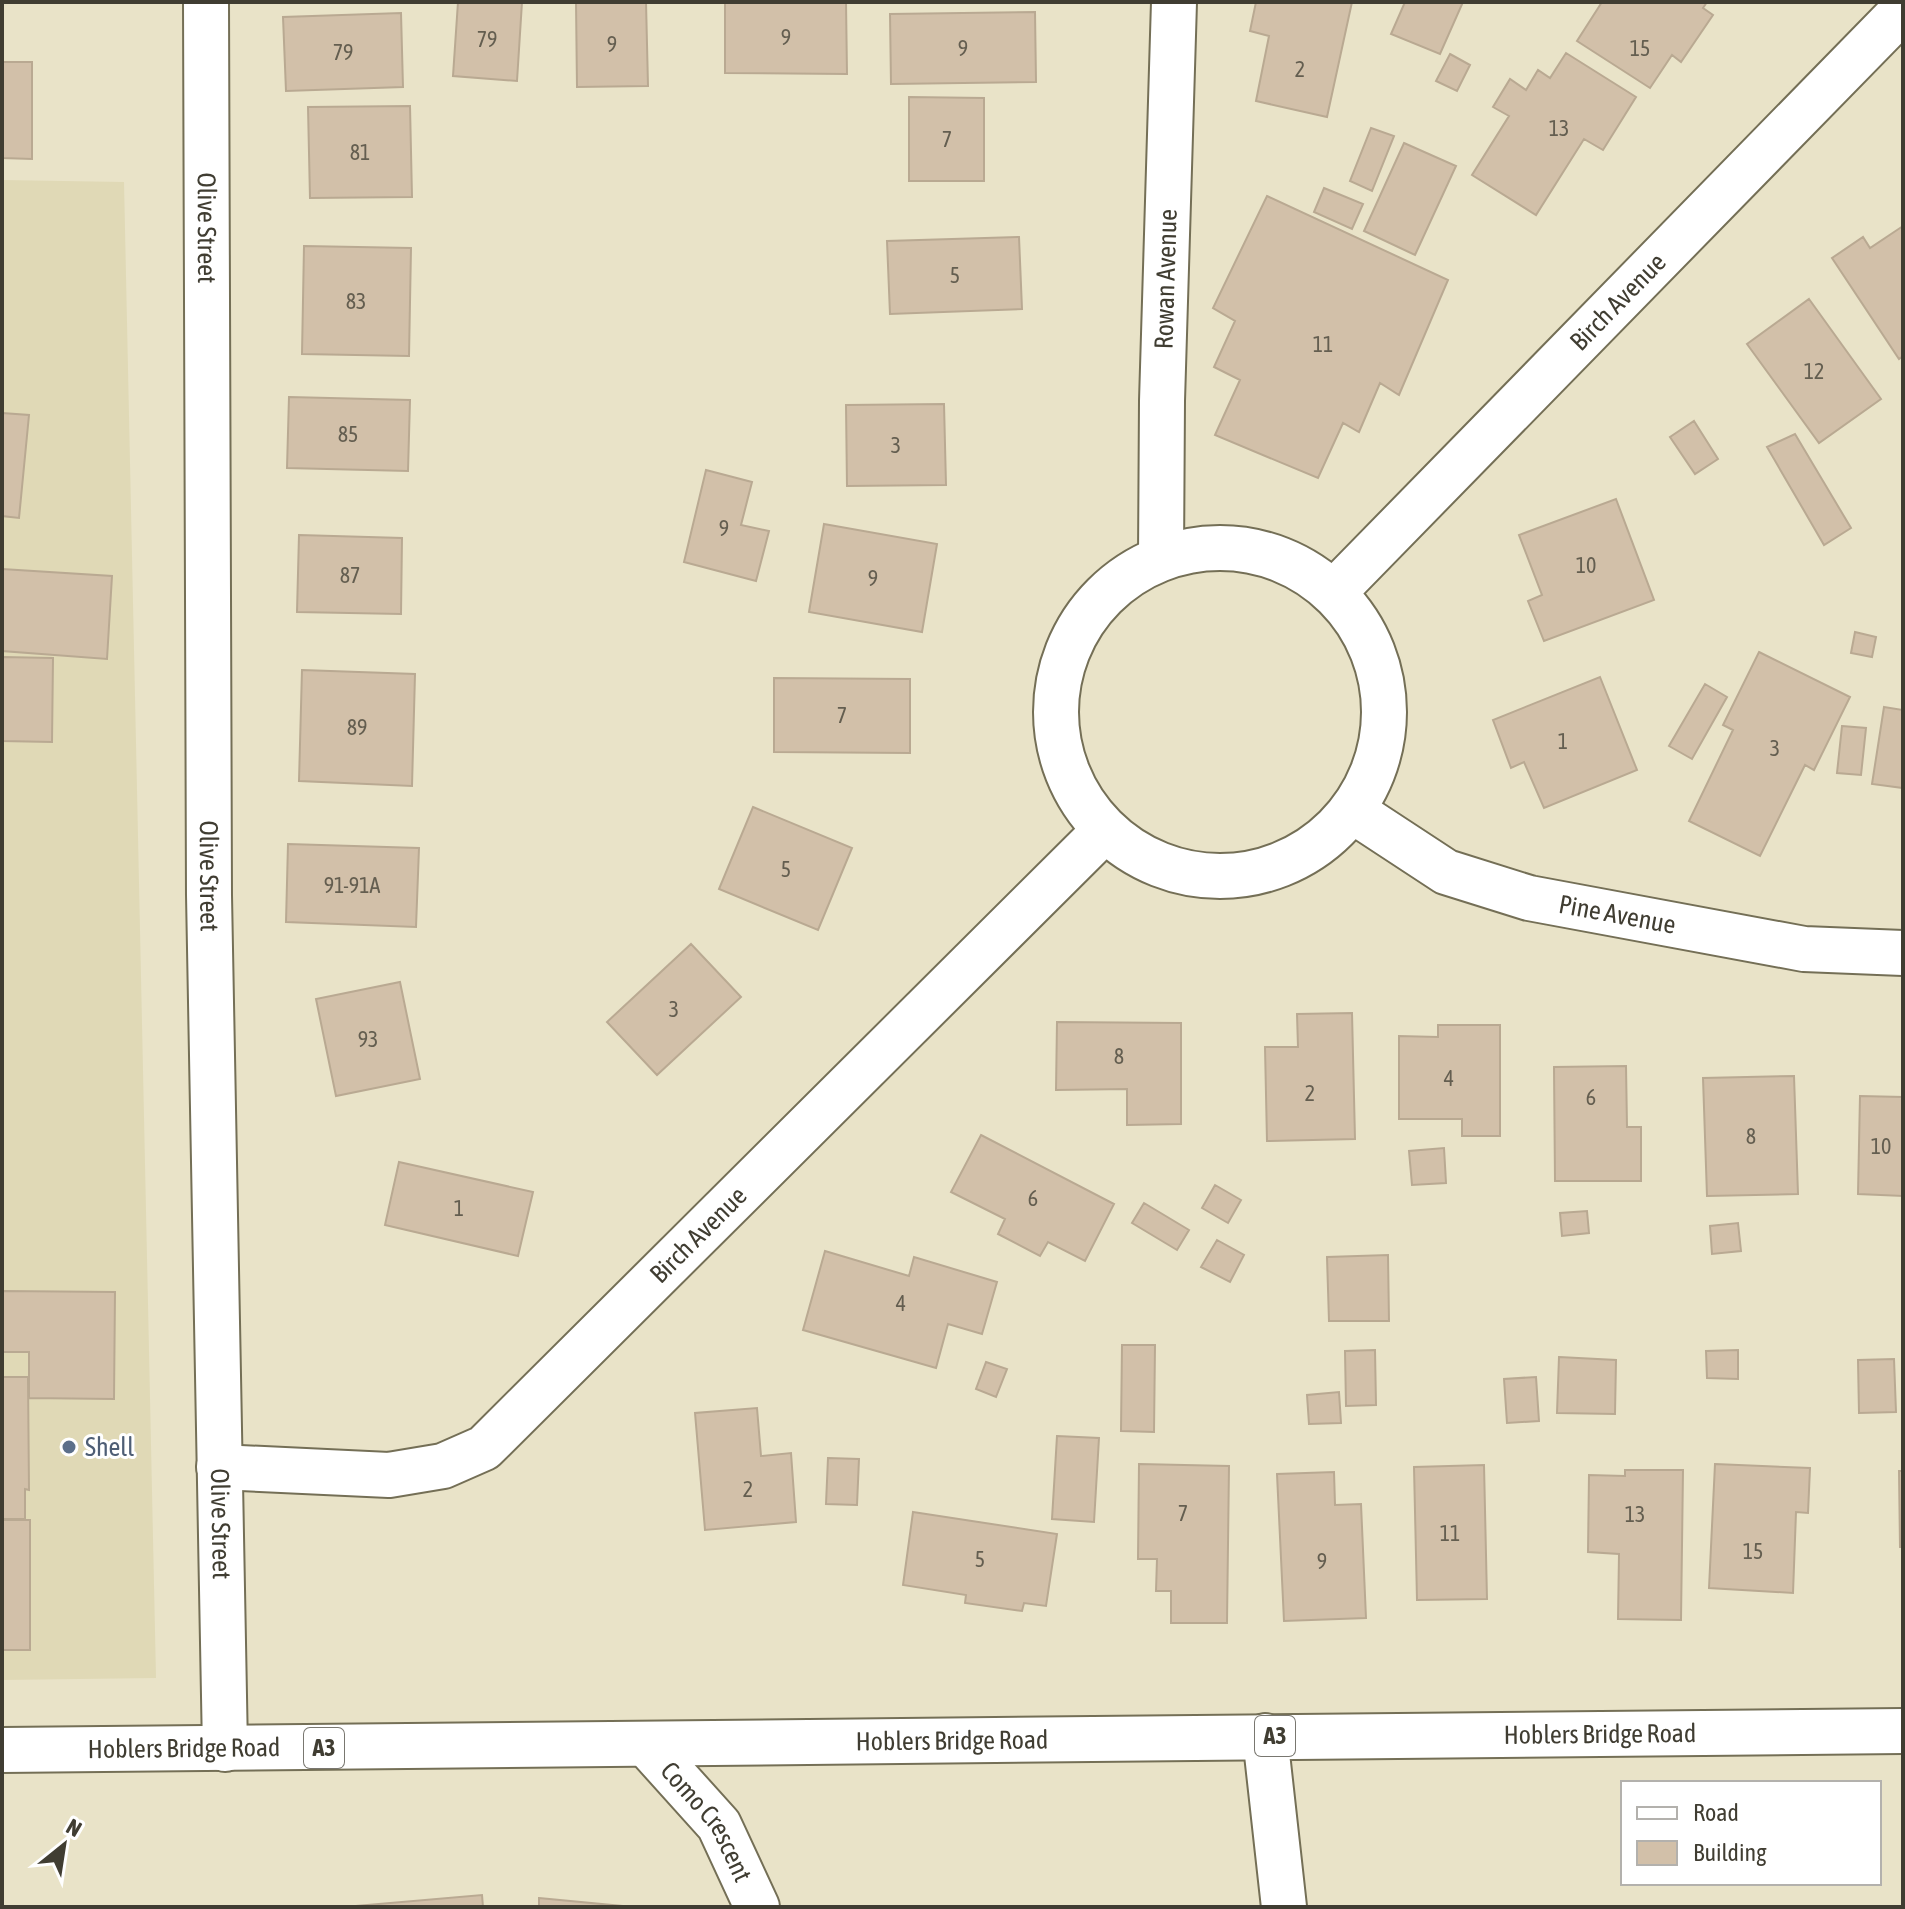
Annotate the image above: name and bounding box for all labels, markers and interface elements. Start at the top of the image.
house number: 9 [781,24,791,50]
house number: 79 [477,26,497,52]
house number: 9 [607,31,617,57]
house number: 9 [958,35,968,61]
house number: 15 [1630,35,1650,61]
house number: 79 [333,39,353,65]
house number: 2 [1295,56,1305,82]
house number: 13 [1549,115,1569,141]
house number: 7 [942,126,952,152]
house number: 81 [350,139,370,165]
street label: Olive Street [192,172,222,284]
street label: Rowan Avenue [1149,208,1183,350]
street label: Birch Avenue [1564,247,1672,356]
house number: 5 [950,262,960,288]
house number: 83 [346,288,366,314]
house number: 11 [1313,331,1333,357]
house number: 12 [1804,358,1824,384]
house number: 85 [338,421,358,447]
house number: 3 [891,432,901,458]
house number: 9 [719,515,729,541]
house number: 10 [1576,552,1596,578]
house number: 87 [340,562,360,588]
house number: 9 [868,565,878,591]
house number: 7 [837,702,847,728]
house number: 89 [347,714,367,740]
house number: 1 [1558,728,1568,754]
house number: 3 [1770,735,1780,761]
street label: Olive Street [194,820,225,932]
house number: 5 [781,856,791,882]
house number: 91-91A [324,872,380,898]
street label: Pine Avenue [1556,889,1678,940]
house number: 3 [669,996,679,1022]
house number: 93 [358,1026,378,1052]
house number: 8 [1114,1043,1124,1069]
house number: 4 [1444,1065,1454,1091]
house number: 2 [1305,1080,1315,1106]
house number: 6 [1586,1084,1596,1110]
house number: 8 [1746,1123,1756,1149]
house number: 10 [1871,1133,1891,1159]
street label: Birch Avenue [644,1180,753,1289]
house number: 6 [1028,1185,1038,1211]
house number: 1 [454,1195,464,1221]
house number: 4 [896,1290,906,1316]
place label: Shell [85,1432,134,1462]
marker: Shell [60,1438,78,1456]
street label: Olive Street [205,1468,237,1580]
house number: 2 [743,1476,753,1502]
house number: 7 [1178,1500,1188,1526]
house number: 13 [1625,1501,1645,1527]
house number: 11 [1440,1520,1460,1546]
house number: 15 [1743,1538,1763,1564]
house number: 5 [975,1546,985,1572]
house number: 9 [1317,1548,1327,1574]
road number: A3 [1255,1716,1295,1756]
street label: Hoblers Bridge Road [1503,1718,1696,1750]
street label: Hoblers Bridge Road [856,1725,1048,1756]
road number: A3 [304,1728,344,1768]
street label: Hoblers Bridge Road [88,1732,280,1764]
street label: Como Crescent [654,1756,758,1886]
legend [1621,1781,1881,1885]
text: Road [1693,1799,1739,1826]
north arrow [24,1805,104,1885]
text: N [62,1813,86,1842]
text: Building [1693,1839,1767,1866]

